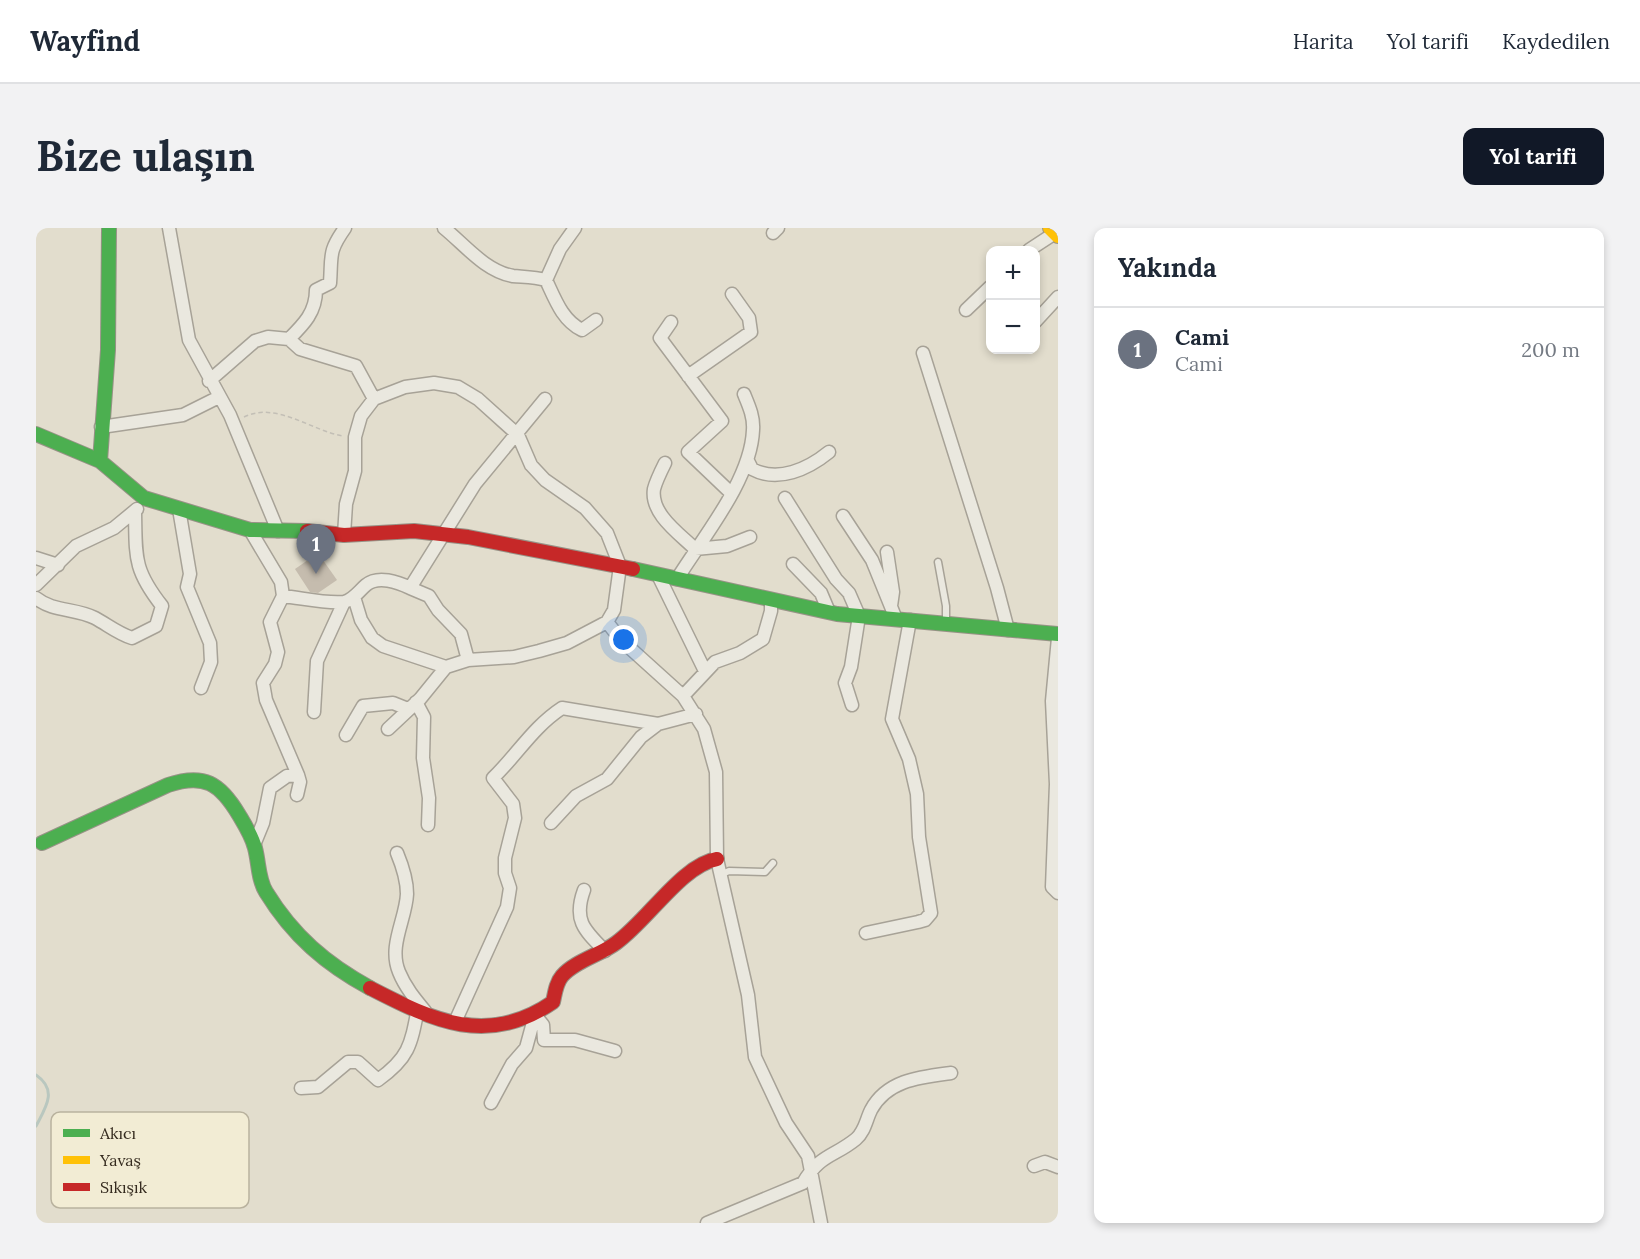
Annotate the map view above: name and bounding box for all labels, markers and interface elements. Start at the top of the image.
text: Wayfind [30,23,140,59]
text: Harita [1293,28,1354,55]
text: Yol tarifi [1387,28,1469,55]
text: Kaydedilen [1502,28,1610,55]
button: Yol tarifi [1463,128,1604,185]
text: Bize ulaşın [36,129,255,183]
map controls [986,246,1040,354]
button: + [986,246,1040,300]
text: Yakında [1118,251,1217,284]
button: − [986,300,1040,354]
text: Cami [1175,323,1229,351]
text: 1 [1133,337,1142,362]
text: 200 m [1521,337,1580,362]
text: Cami [1175,351,1223,376]
pin: 1 [296,524,336,574]
your location [609,625,638,654]
legend [51,1112,249,1208]
text: Akıcı [99,1123,136,1143]
text: Yavaş [99,1150,141,1170]
text: Sıkışık [100,1177,147,1197]

